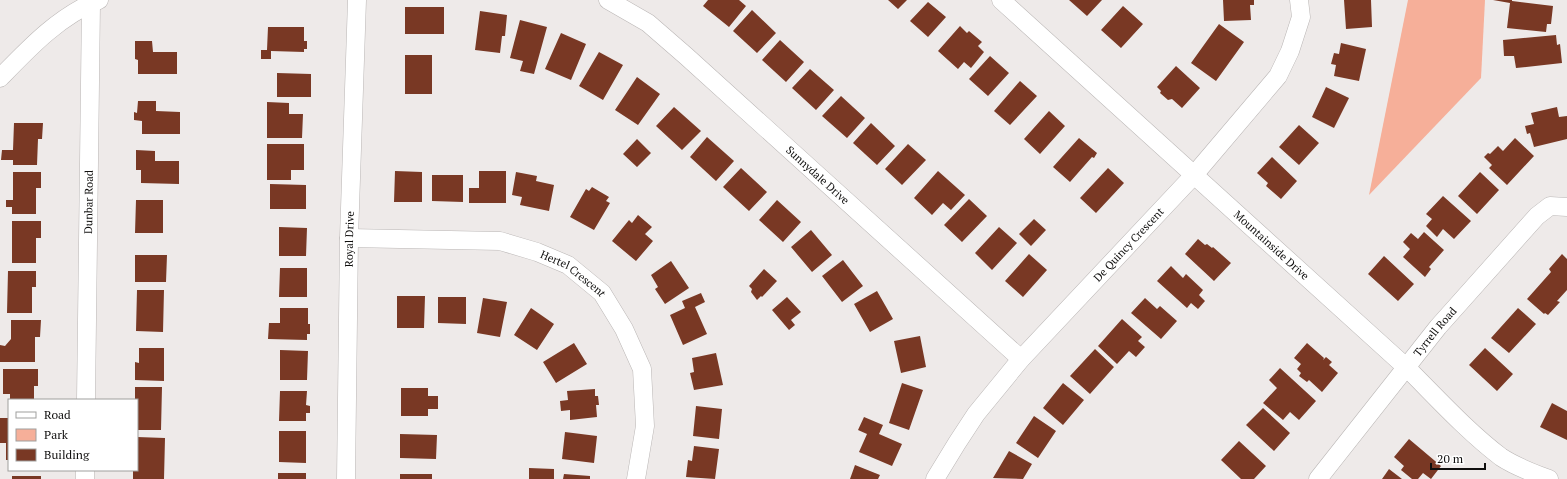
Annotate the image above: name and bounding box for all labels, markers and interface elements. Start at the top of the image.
street label: Sunnydale Drive [783,143,853,208]
street label: Dunbar Road [81,170,96,234]
street label: De Quincy Crescent [1090,205,1167,285]
street label: Mountainside Drive [1231,207,1312,283]
street label: Royal Drive [342,210,357,267]
street label: Hertel Crescent [538,247,609,299]
street label: Tyrrell Road [1410,304,1460,359]
legend [8,399,138,471]
text: Road [44,407,71,422]
text: Park [44,427,69,442]
scale bar [1431,445,1485,471]
text: Building [44,447,90,462]
text: 20 m [1437,451,1464,466]

